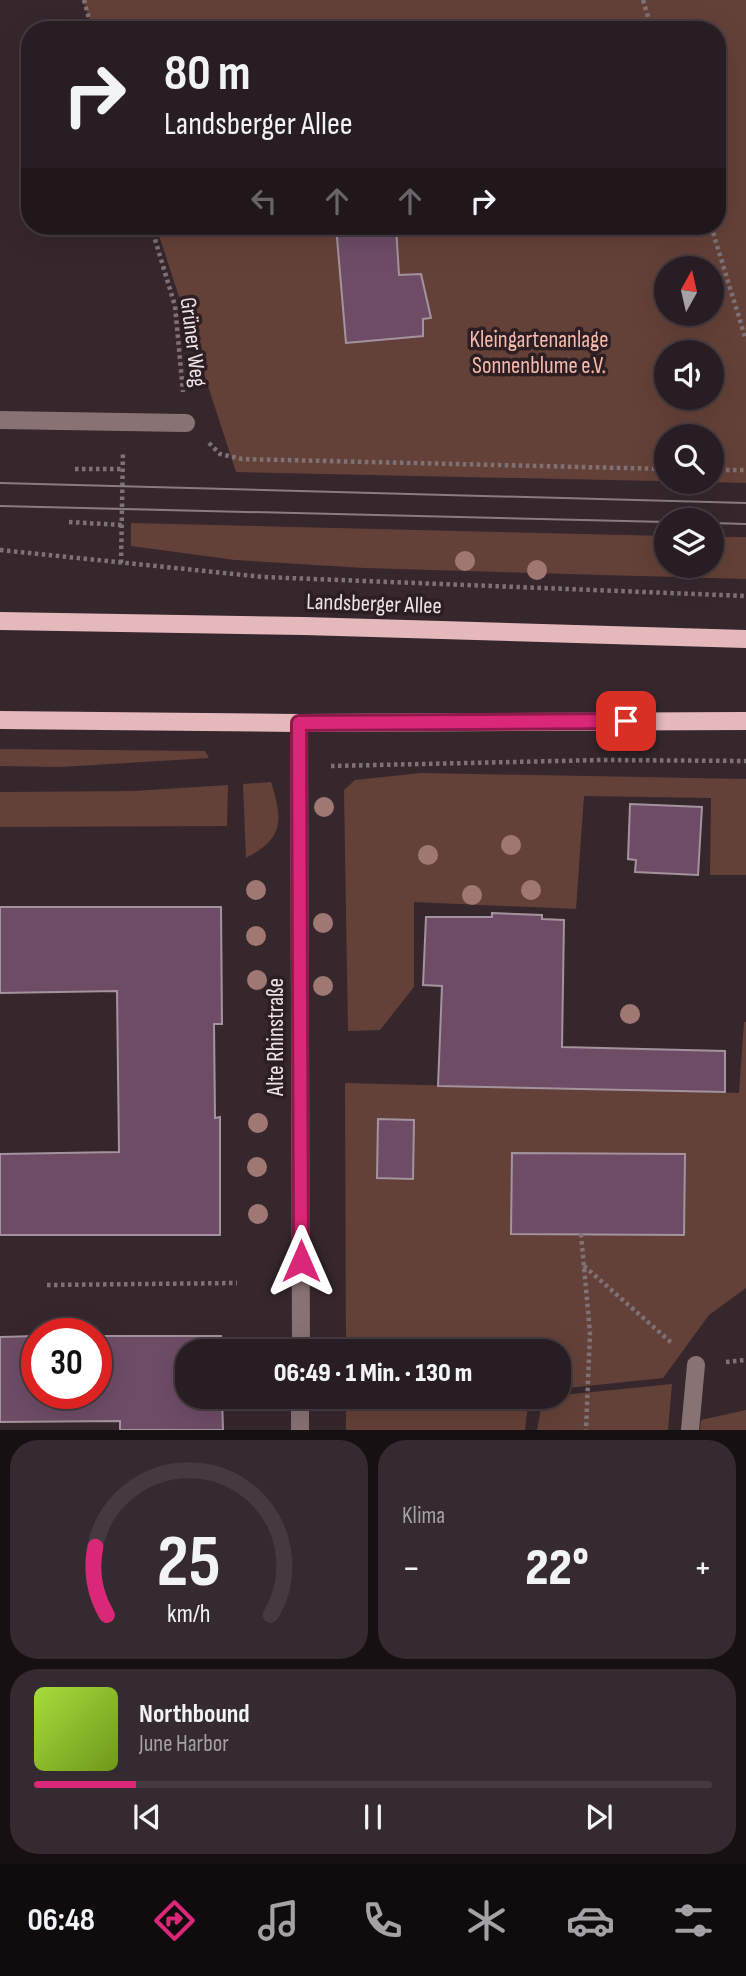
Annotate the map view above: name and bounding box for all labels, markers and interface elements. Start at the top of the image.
text: 80 m [164,45,251,104]
icon: right [49,49,140,140]
text: Landsberger Allee [164,105,353,144]
icon: left [245,182,283,220]
icon: ahead [318,182,356,220]
icon: ahead [391,182,429,220]
icon: right [464,182,502,220]
north arrow [654,256,724,326]
map controls [654,256,724,578]
street label: Grüner Weg [174,296,212,389]
park label: Kleingartenanlage Sonnenblume e.V. [470,326,608,380]
button: sound [654,340,724,410]
button: search [654,424,724,494]
button: layers [654,508,724,578]
street label: Landsberger Allee [306,588,442,620]
pin [596,691,656,751]
icon: arrive [607,702,645,740]
street label: Alte Rhinstraße [262,978,290,1097]
position arrow [264,1224,338,1298]
speed limit sign: 30 [21,1318,112,1409]
text: 06:49 · 1 Min. · 130 m [274,1358,472,1389]
text: Klima [402,1502,445,1530]
text: 25 [157,1520,221,1608]
text: 22° [525,1537,589,1600]
text: − [402,1546,421,1591]
text: + [693,1546,712,1591]
text: km/h [167,1599,211,1630]
text: Northbound [139,1699,250,1730]
text: June Harbor [139,1730,229,1758]
icon: previous [128,1798,166,1836]
icon: pause [354,1798,392,1836]
icon: next [580,1798,618,1836]
icon: directions [150,1896,199,1945]
icon: music [254,1896,303,1945]
icon: phone [358,1896,407,1945]
icon: climate [462,1896,511,1945]
icon: car [566,1896,615,1945]
icon: filters [669,1896,718,1945]
text: 06:48 [27,1901,95,1940]

